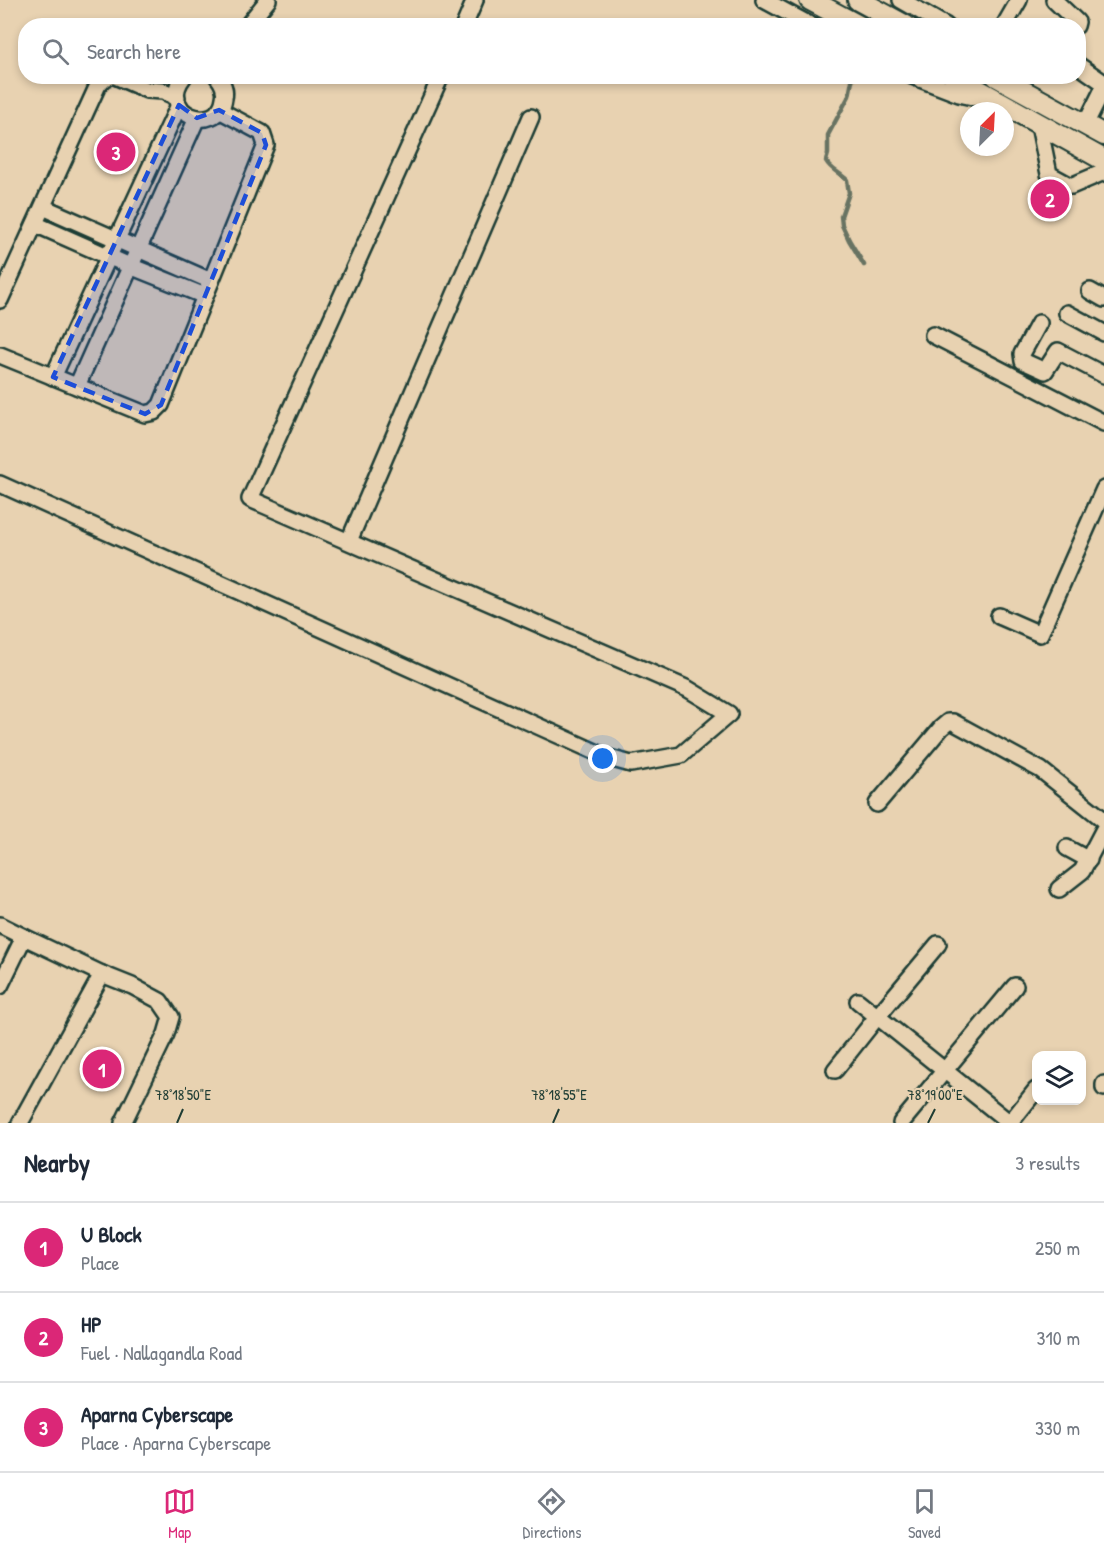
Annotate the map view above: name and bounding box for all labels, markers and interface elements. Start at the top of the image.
search box [18,18,1086,84]
icon: search [39,35,72,68]
text: Search here [87,36,181,66]
north arrow [960,102,1014,156]
pin: 3 [96,130,136,174]
pin: 2 [1030,176,1070,222]
your location [588,744,617,773]
pin: 1 [82,1046,122,1092]
map controls [1032,1051,1086,1105]
button: layers [1032,1051,1086,1105]
text: 78°18'50"E [155,1084,211,1105]
text: 78°18'55"E [531,1084,587,1105]
text: 78°19'00"E [907,1084,963,1105]
text: Nearby [24,1145,90,1180]
text: 3 results [1015,1149,1080,1176]
text: U Block [81,1219,142,1249]
text: 1 [40,1234,47,1261]
text: 250 m [1035,1234,1080,1261]
text: Place [81,1249,120,1276]
text: HP [81,1309,102,1339]
text: 2 [39,1324,48,1351]
text: 310 m [1037,1324,1080,1351]
text: Fuel · Nallagandla Road [81,1339,242,1366]
text: Aparna Cyberscape [81,1399,233,1429]
text: 3 [39,1414,48,1441]
text: 330 m [1035,1414,1080,1441]
text: Place · Aparna Cyberscape [81,1429,271,1456]
tab: Map [163,1485,196,1543]
tab: Directions [523,1485,581,1543]
tab: Saved [908,1485,941,1543]

